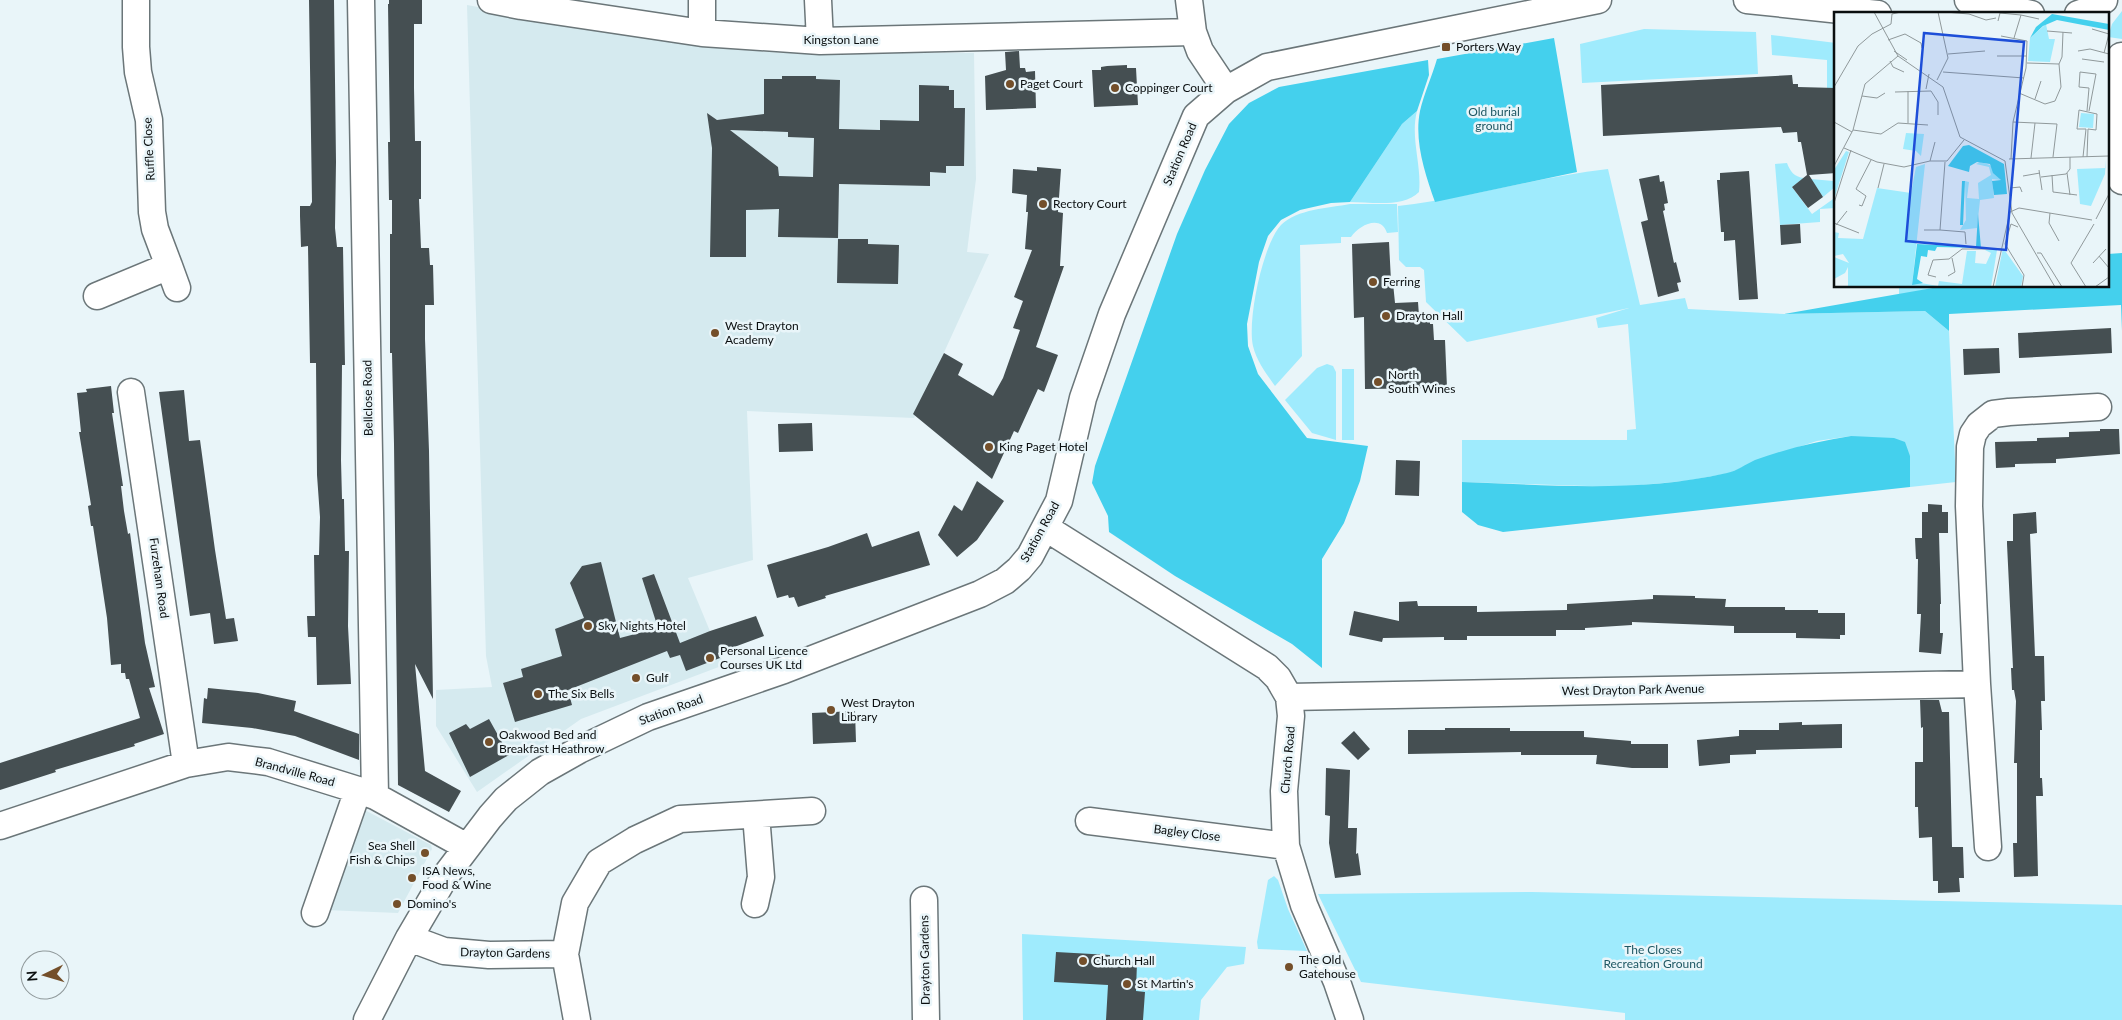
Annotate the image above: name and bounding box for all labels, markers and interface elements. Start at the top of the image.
inset map [1834,12,2110,288]
street label: Kingston Lane [804,32,878,47]
place label: Porters Way [1456,39,1522,54]
marker: Porters Way [1440,41,1452,53]
place label: Paget Court [1020,76,1084,91]
marker: Paget Court [1004,78,1016,90]
place label: Coppinger Court [1125,80,1213,95]
marker: Coppinger Court [1109,82,1121,94]
park label: Old burial ground [1468,104,1520,133]
street label: Ruffle Close [139,117,158,181]
street label: Station Road [1160,120,1200,188]
place label: Rectory Court [1053,196,1127,211]
marker: Rectory Court [1037,198,1049,210]
place label: Ferring [1383,274,1420,289]
marker: Ferring [1367,276,1379,288]
place label: Drayton Hall [1396,308,1463,323]
marker: Drayton Hall [1380,310,1392,322]
place label: West Drayton Academy [725,318,799,347]
marker: West Drayton Academy [709,327,721,339]
street label: Bellclose Road [359,360,376,436]
place label: North South Wines [1388,367,1455,396]
marker: North South Wines [1372,376,1384,388]
place label: King Paget Hotel [999,439,1088,454]
marker: King Paget Hotel [983,441,995,453]
street label: Station Road [1017,499,1062,565]
street label: Furzeham Road [146,537,173,619]
place label: Sky Nights Hotel [598,618,686,633]
marker: Sky Nights Hotel [582,620,594,632]
place label: Personal Licence Courses UK Ltd [720,643,808,672]
marker: Personal Licence Courses UK Ltd [704,652,716,664]
place label: Gulf [646,670,669,685]
marker: Gulf [630,672,642,684]
street label: West Drayton Park Avenue [1562,681,1704,698]
place label: The Six Bells [548,686,614,701]
marker: The Six Bells [532,688,544,700]
street label: Station Road [637,691,705,728]
place label: West Drayton Library [841,695,915,724]
marker: West Drayton Library [825,704,837,716]
street label: Church Road [1277,726,1298,794]
place label: Oakwood Bed and Breakfast Heathrow [499,727,605,756]
marker: Oakwood Bed and Breakfast Heathrow [483,736,495,748]
street label: Brandville Road [254,754,337,789]
street label: Bagley Close [1153,821,1221,844]
place label: Sea Shell Fish & Chips [349,838,415,867]
marker: Sea Shell Fish & Chips [419,847,431,859]
place label: ISA News, Food & Wine [422,863,491,892]
marker: ISA News, Food & Wine [406,872,418,884]
place label: Domino's [407,896,456,911]
marker: Domino's [391,898,403,910]
street label: Drayton Gardens [916,915,933,1005]
park label: The Closes Recreation Ground [1603,942,1703,971]
street label: Drayton Gardens [460,944,550,961]
north arrow [20,950,70,1000]
place label: The Old Gatehouse [1299,952,1356,981]
place label: Church Hall [1093,953,1155,968]
marker: Church Hall [1077,955,1089,967]
marker: The Old Gatehouse [1283,961,1295,973]
text: N [23,970,40,982]
place label: St Martin's [1137,976,1193,991]
marker: St Martin's [1121,978,1133,990]

